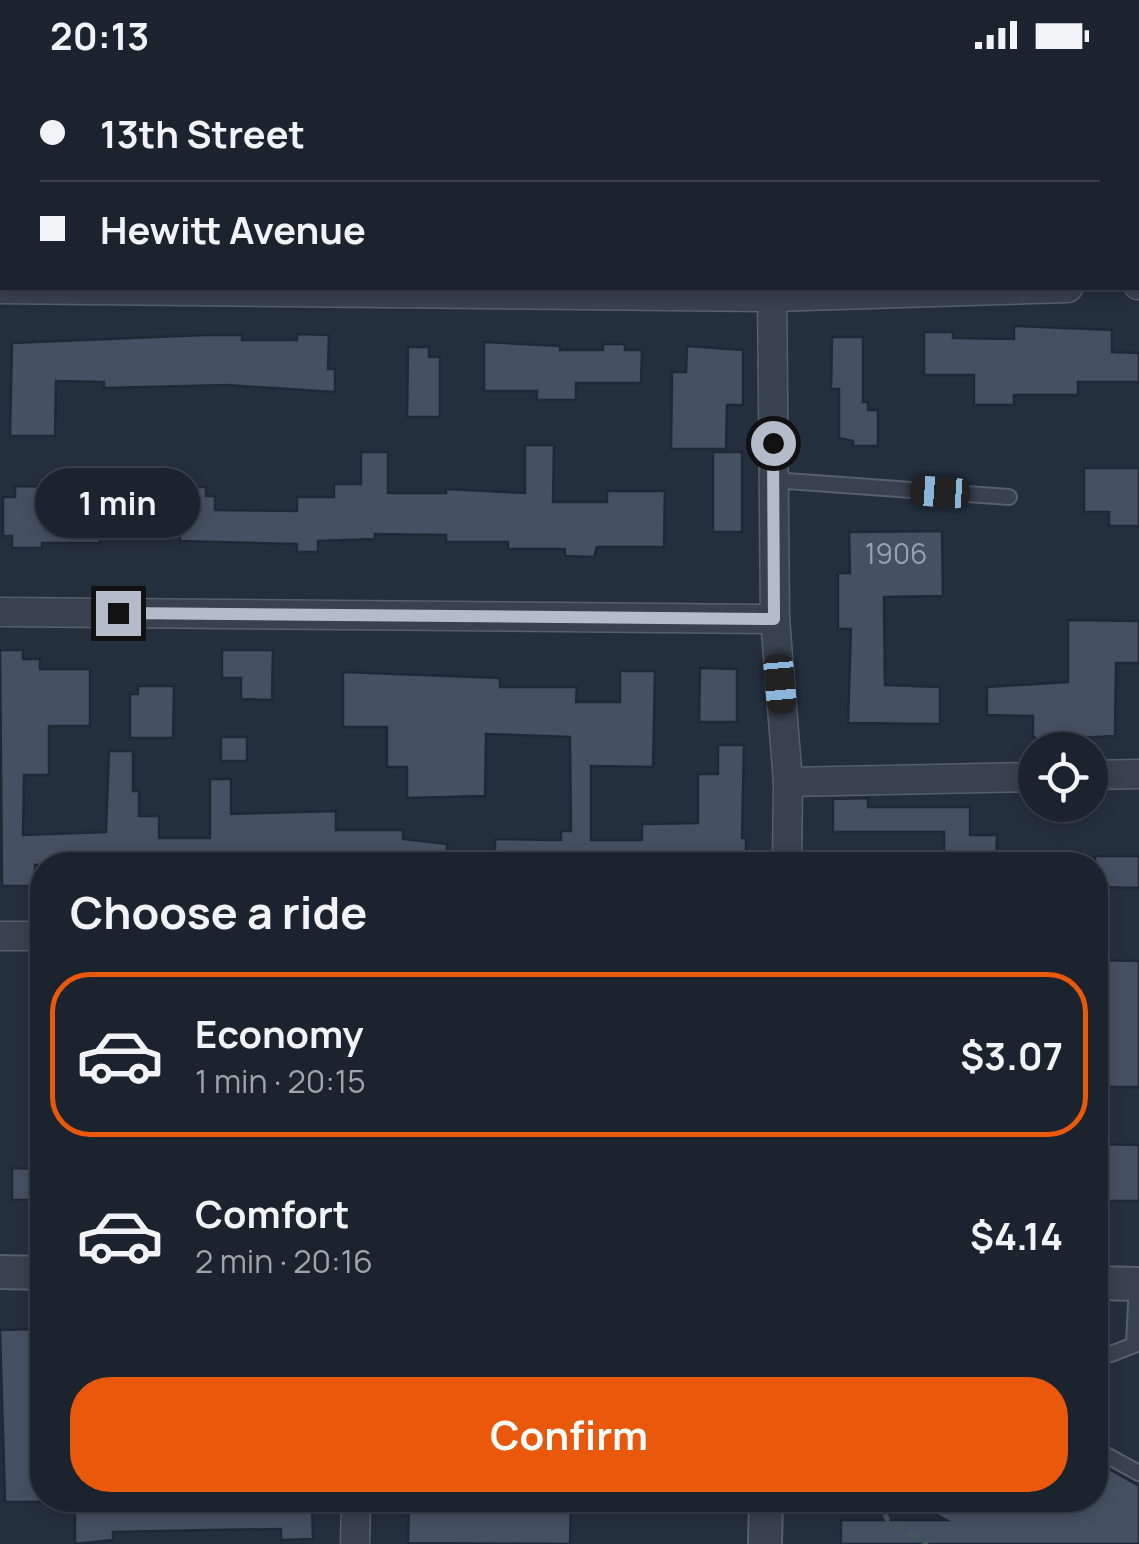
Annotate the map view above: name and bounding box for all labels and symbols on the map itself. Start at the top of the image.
route start [751,421,796,466]
callout: 1 min [36,468,200,538]
car [909,475,971,509]
house number: 1906 [865,534,927,572]
route end [96,591,141,636]
car [762,653,798,715]

